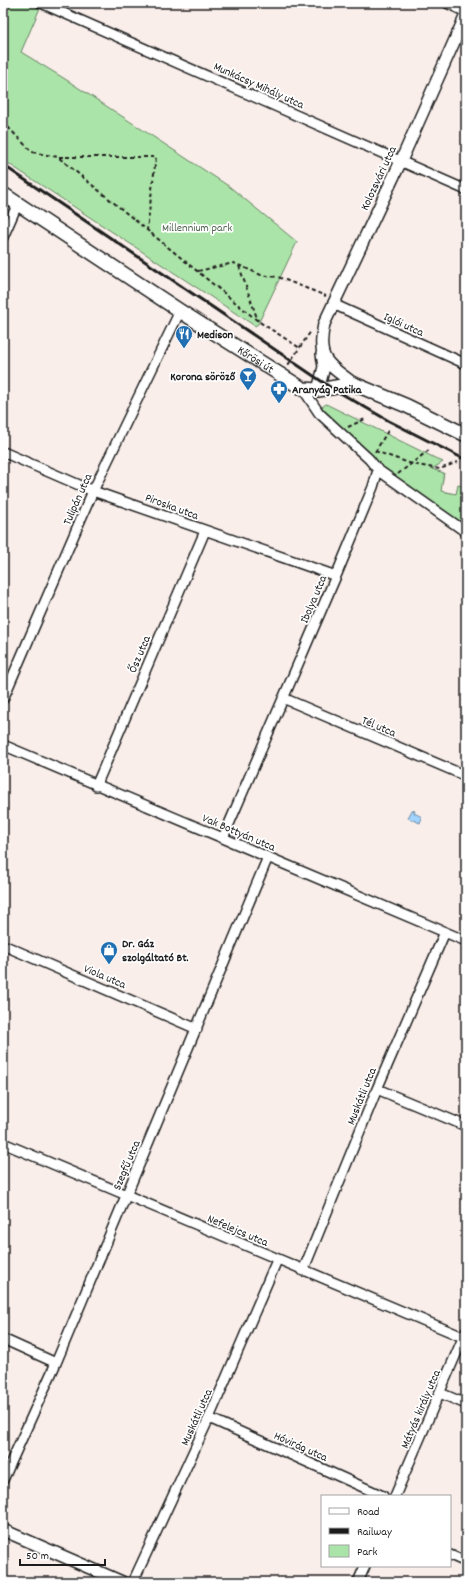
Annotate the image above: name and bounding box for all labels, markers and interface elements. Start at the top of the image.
street label: Munkácsy Mihály utca [210,59,307,114]
street label: Kolozsvári utca [357,143,402,214]
park label: Millennium park [162,220,232,237]
street label: Iglói utca [381,309,426,342]
restaurant icon: Medison [174,324,194,349]
place label: Medison [197,327,234,344]
street label: Kőrösi út [233,342,277,379]
bar icon: Korona söröző [238,366,258,391]
place label: Korona söröző [170,369,236,386]
pharmacy icon: Aranyág Patika [269,379,289,404]
place label: Aranyág Patika [292,382,363,399]
street label: Tulipán utca [59,471,97,528]
street label: Piroska utca [142,490,201,525]
street label: Ibolya utca [297,573,332,626]
street label: Ősz utca [125,633,156,676]
street label: Tél utca [359,713,398,742]
street label: Vak Bottyán utca [199,810,278,857]
place label: Dr. Gáz szolgáltató Bt. [122,936,189,967]
shop icon: Dr. Gáz szolgáltató Bt. [99,940,119,965]
street label: Viola utca [81,961,129,994]
street label: Muskátli utca [343,1065,382,1128]
street label: Szegfű utca [109,1138,146,1193]
street label: Nefelejcs utca [204,1211,271,1252]
street label: Mátyás király utca [397,1367,446,1452]
street label: Muskátli utca [177,1386,218,1449]
street label: Hóvirág utca [271,1428,330,1467]
legend [321,1495,451,1567]
text: Road [357,1504,379,1521]
text: Railway [357,1524,393,1541]
scale bar [20,1541,105,1567]
text: Park [357,1544,378,1561]
text: 50 m [26,1548,49,1565]

